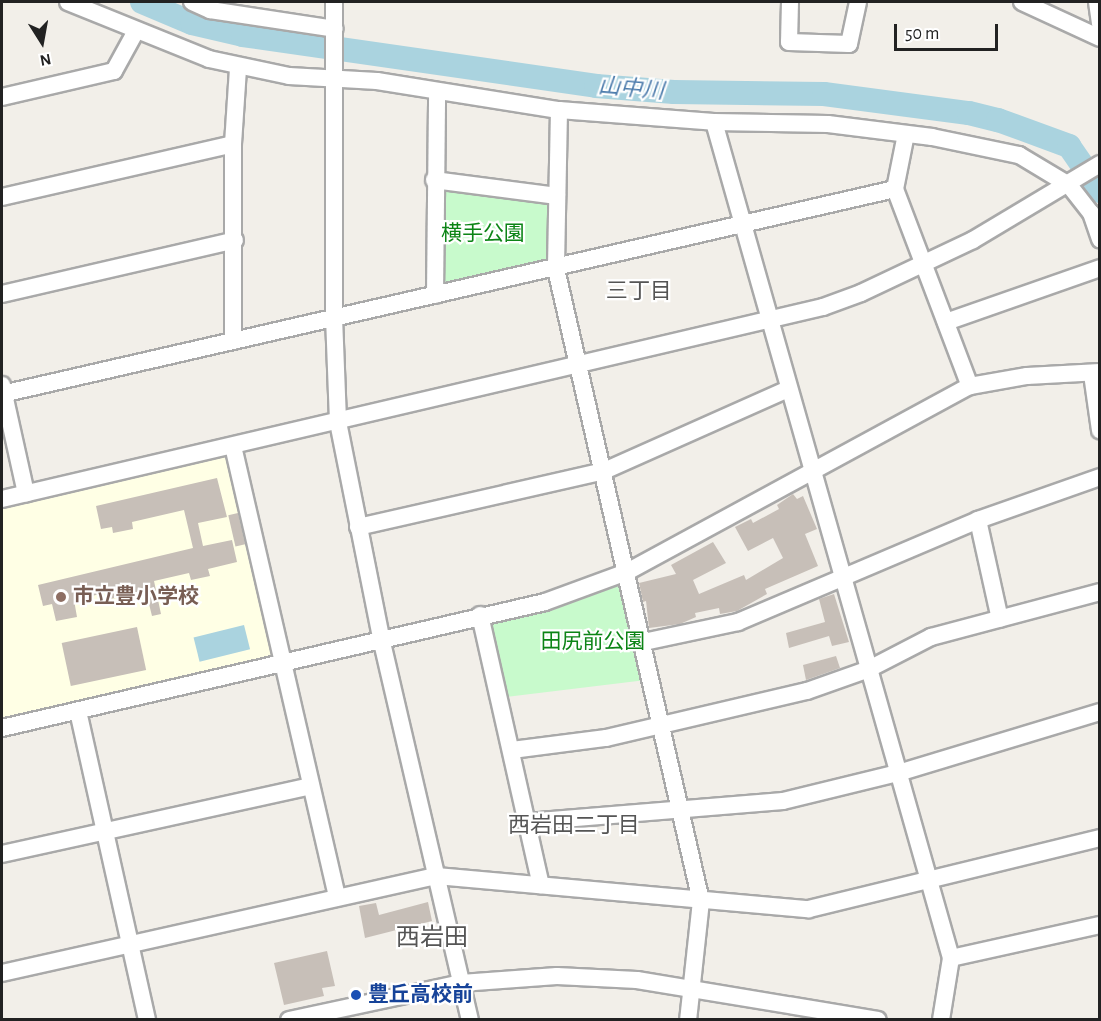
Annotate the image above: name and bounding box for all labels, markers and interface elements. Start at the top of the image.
north arrow [12,12,72,72]
scale bar [897,12,1000,50]
text: 50 m [905,25,939,43]
text: N [38,51,52,69]
water label: 山中川 [597,73,665,105]
park label: 横手公園 [441,221,525,247]
district label: 三丁目 [606,279,672,305]
place label: 市立豊小学校 [73,584,199,610]
marker: 市立豊小学校 [54,590,68,604]
park label: 田尻前公園 [541,629,645,655]
district label: 西岩田二丁目 [508,813,640,839]
district label: 西岩田 [396,925,468,953]
place label: 豊丘高校前 [368,982,473,1008]
marker: 豊丘高校前 [349,988,363,1002]

